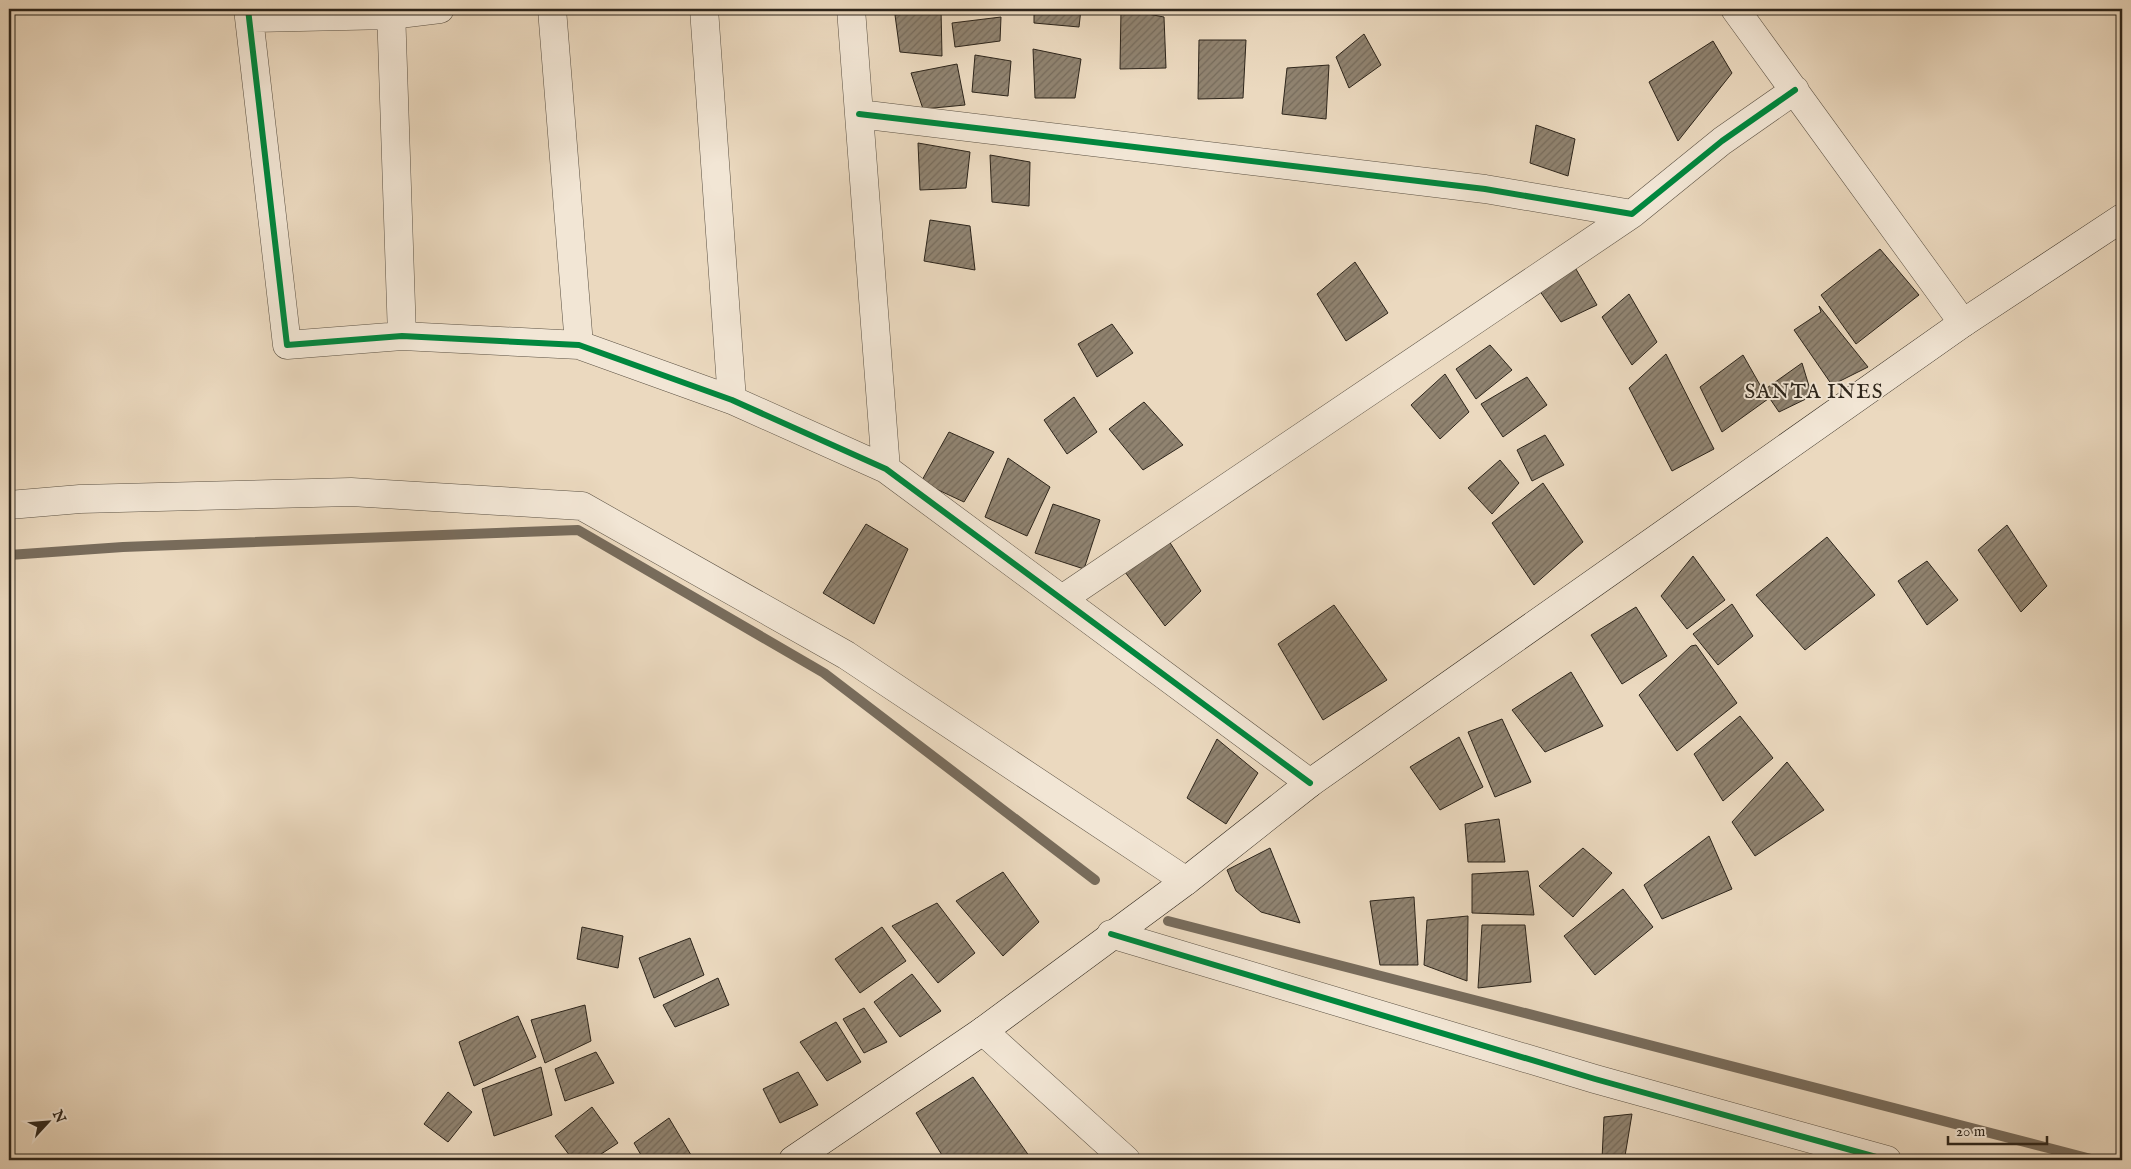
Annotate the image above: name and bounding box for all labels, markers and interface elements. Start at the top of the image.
district label: SANTA INES [1744,379,1884,406]
north arrow [22,1096,72,1146]
text: N [48,1106,70,1126]
scale bar [1948,1114,2047,1146]
text: 20 m [1956,1122,1986,1141]

